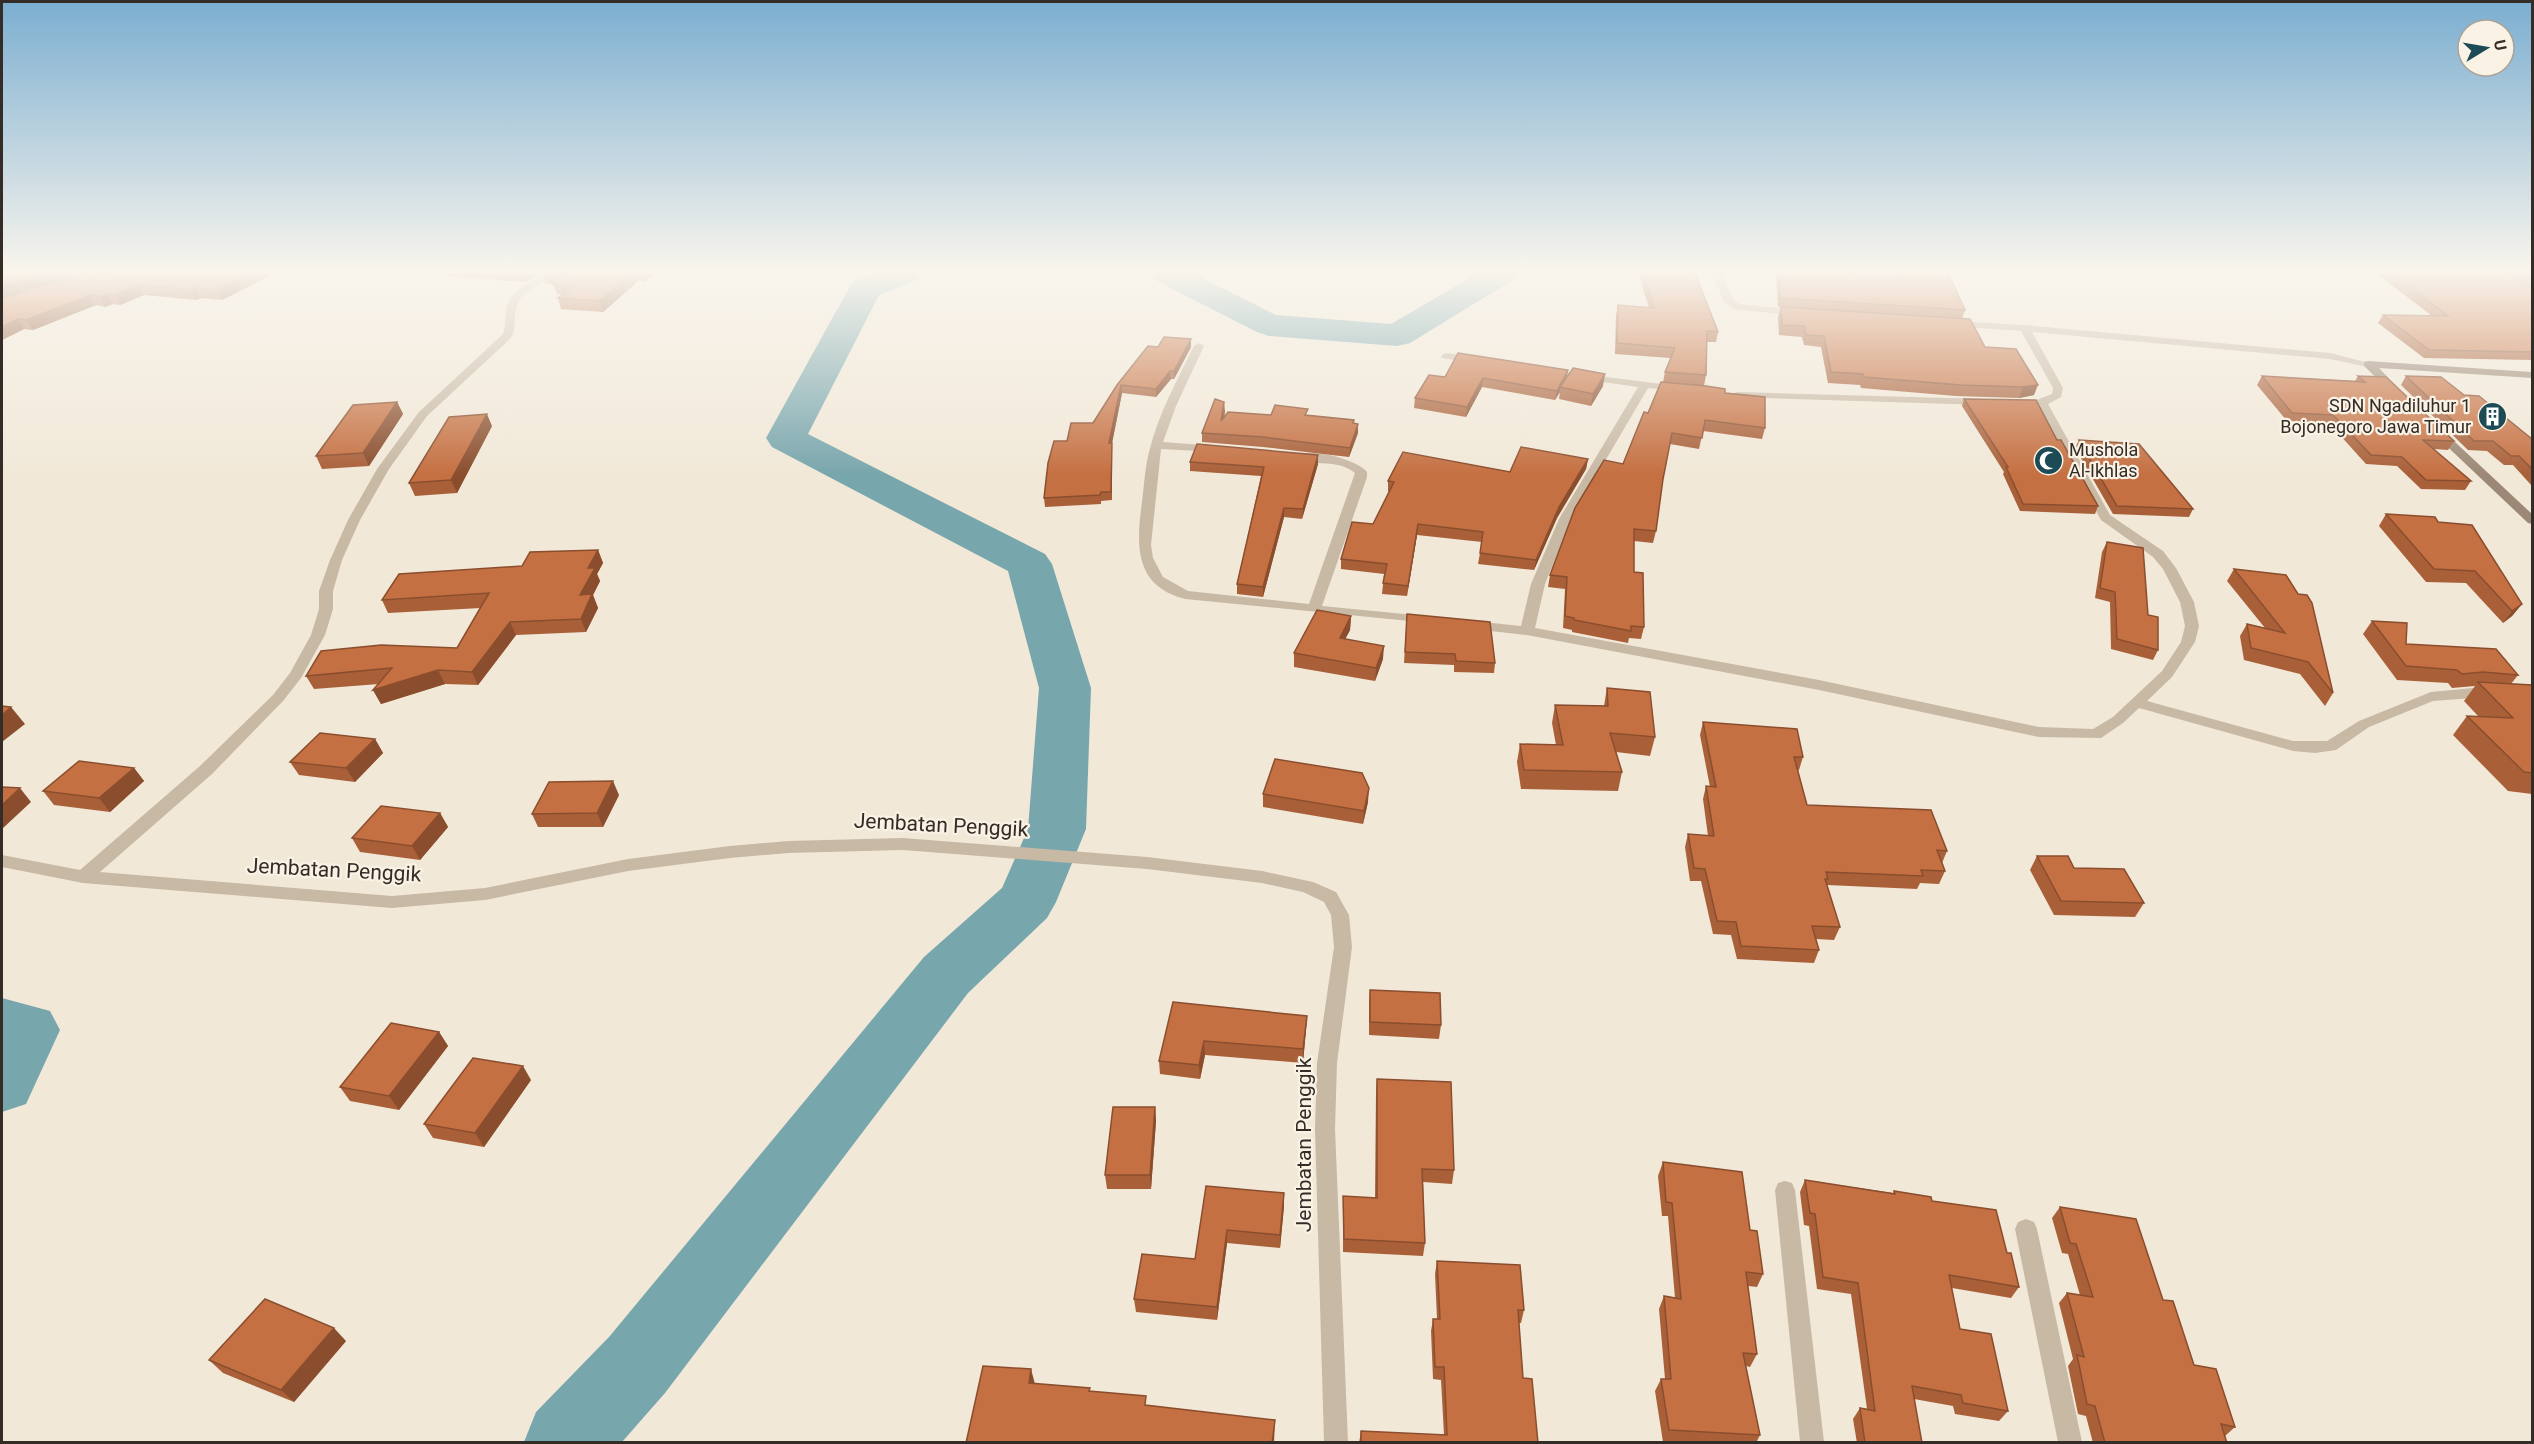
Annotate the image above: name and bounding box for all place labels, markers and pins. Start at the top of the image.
place label: SDN Ngadiluhur 1 Bojonegoro Jawa Timur [2280,395,2471,437]
building icon: SDN Ngadiluhur 1 Bojonegoro Jawa Timur [2476,400,2508,432]
place label: Mushola Al-Ikhlas [2069,439,2138,481]
mosque icon: Mushola Al-Ikhlas [2032,444,2064,476]

